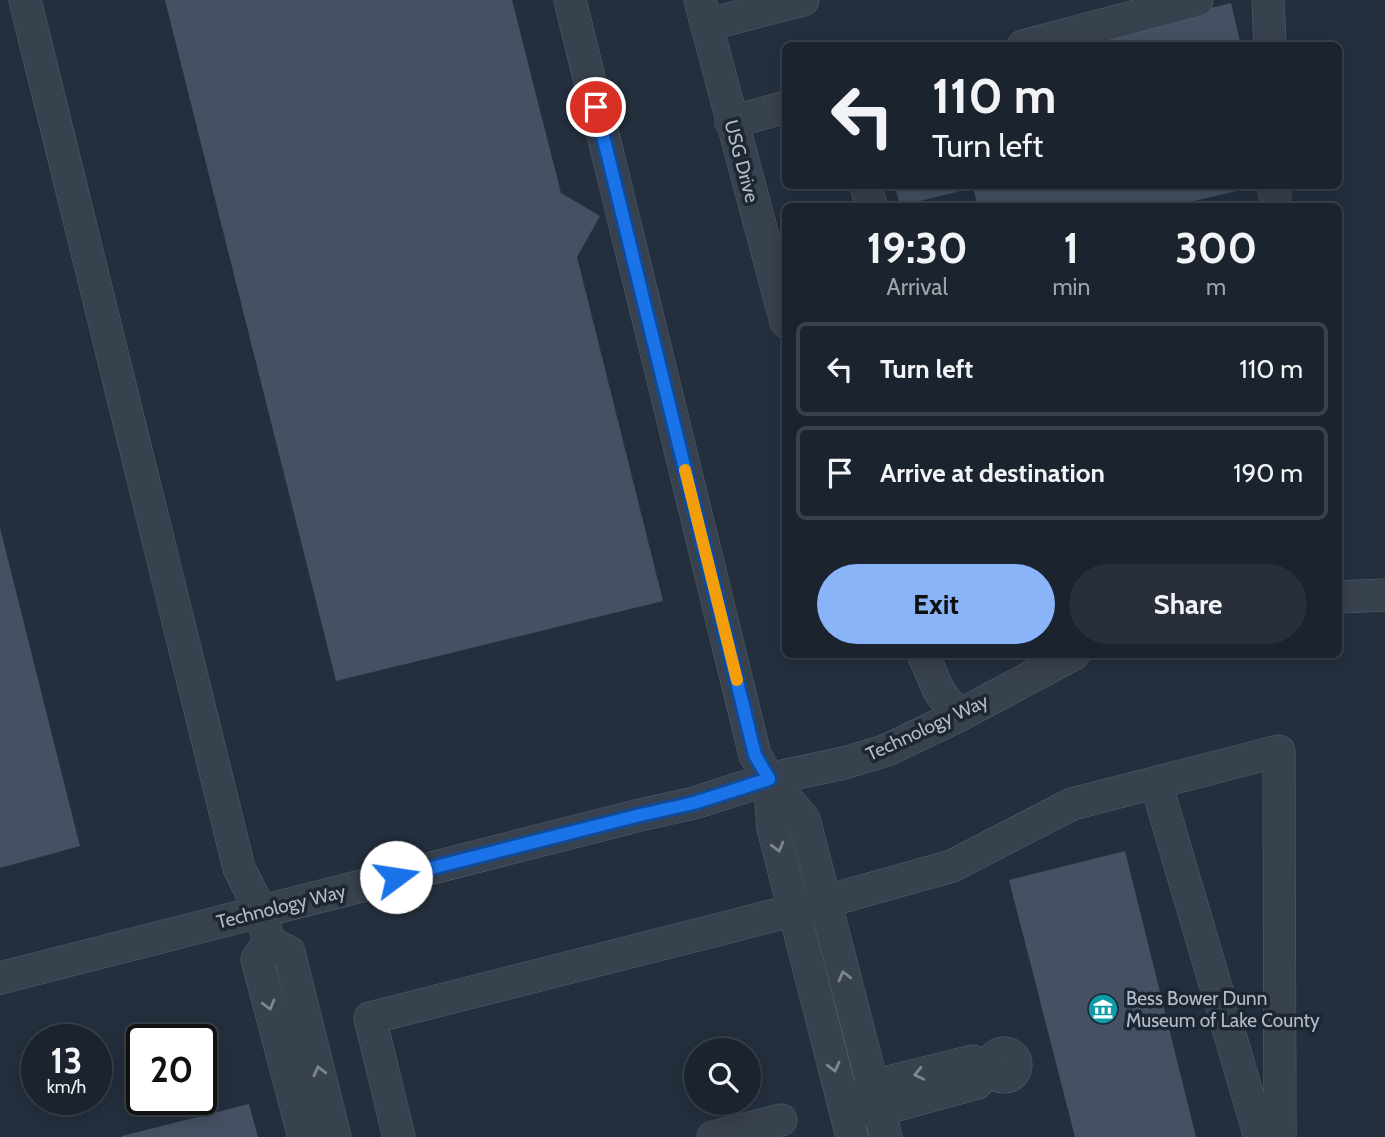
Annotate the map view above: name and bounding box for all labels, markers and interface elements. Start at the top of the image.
text: 110 m [932,66,1056,125]
icon: left [817,70,908,161]
pin [566,77,626,137]
icon: arrive [577,88,615,126]
street label: USG Drive [719,117,764,205]
text: Turn left [932,126,1043,165]
text: 19:30 [867,222,968,274]
text: 1 [1064,222,1079,274]
text: 300 [1175,222,1257,274]
text: Arrival [887,273,948,301]
text: min [1052,273,1090,301]
text: m [1206,273,1226,301]
icon: left [821,350,859,388]
text: Turn left [880,353,973,385]
text: 110 m [1239,353,1303,385]
icon: arrive [821,454,859,492]
text: Arrive at destination [880,457,1105,489]
text: 190 m [1233,457,1303,489]
button: Exit [817,564,1055,644]
button: Share [1069,564,1307,644]
street label: Technology Way [862,689,992,766]
position arrow [359,840,433,914]
one-way arrow [770,840,784,852]
street label: Technology Way [214,879,348,934]
one-way arrow [838,970,852,982]
place label: Bess Bower Dunn Museum of Lake County [1126,987,1320,1032]
museum icon: Bess Bower Dunn Museum of Lake County [1086,992,1120,1026]
one-way arrow [261,999,275,1011]
speed limit sign: 20 [126,1024,217,1115]
map controls [684,1038,761,1115]
button: search [684,1038,761,1115]
text: 13 [51,1039,82,1082]
one-way arrow [826,1061,840,1073]
one-way arrow [313,1065,327,1077]
one-way arrow [913,1066,925,1081]
text: km/h [47,1076,86,1098]

